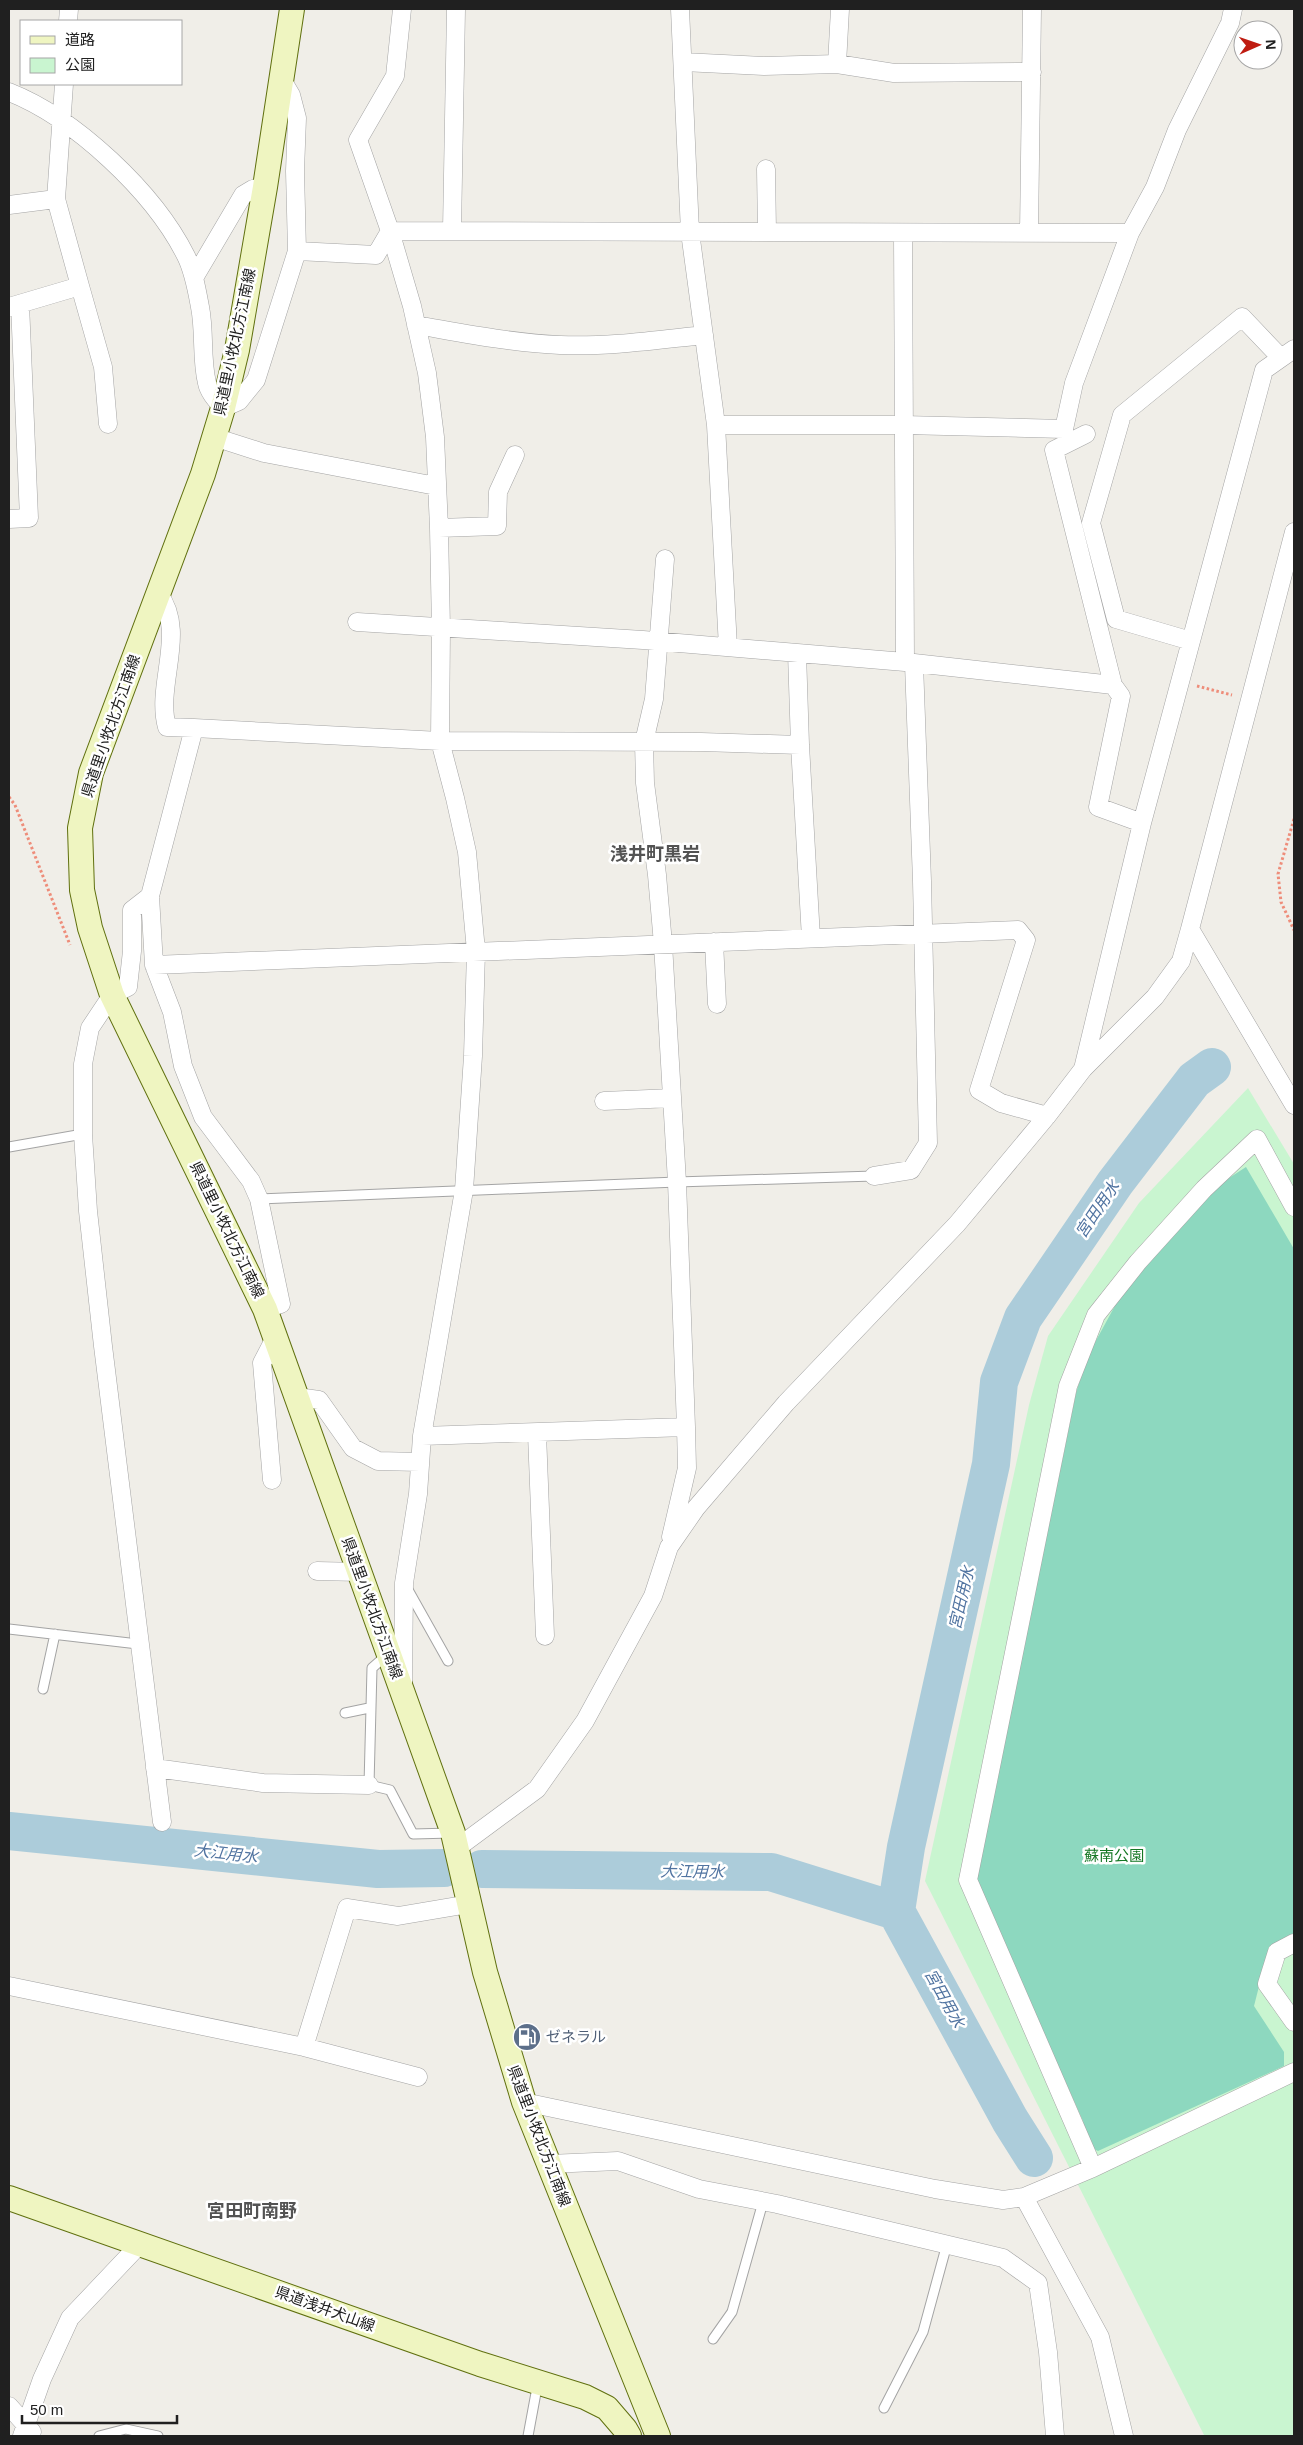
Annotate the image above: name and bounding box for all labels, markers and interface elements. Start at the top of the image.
legend [20,20,182,85]
north arrow [1233,20,1283,70]
text: 道路 [65,31,95,48]
text: N [1263,39,1279,50]
text: 公園 [65,56,95,73]
street label: 県道里小牧北方江南線 [211,267,258,417]
street label: 県道里小牧北方江南線 [78,652,143,800]
district label: 浅井町黒岩 [610,844,700,864]
street label: 県道里小牧北方江南線 [187,1159,268,1301]
water label: 宮田用水 [1072,1176,1123,1241]
street label: 県道里小牧北方江南線 [339,1534,406,1681]
water label: 宮田用水 [946,1563,977,1631]
water label: 大江用水 [193,1842,261,1866]
park label: 蘇南公園 [1084,1847,1144,1864]
water label: 大江用水 [660,1862,726,1881]
water label: 宮田用水 [922,1966,968,2032]
fuel station icon: ゼネラル [512,2022,542,2052]
place label: ゼネラル [546,2028,606,2045]
street label: 県道里小牧北方江南線 [505,2063,574,2209]
district label: 宮田町南野 [207,2201,297,2221]
street label: 県道浅井犬山線 [273,2283,377,2334]
scale bar [22,2392,178,2424]
text: 50 m [30,2401,63,2418]

